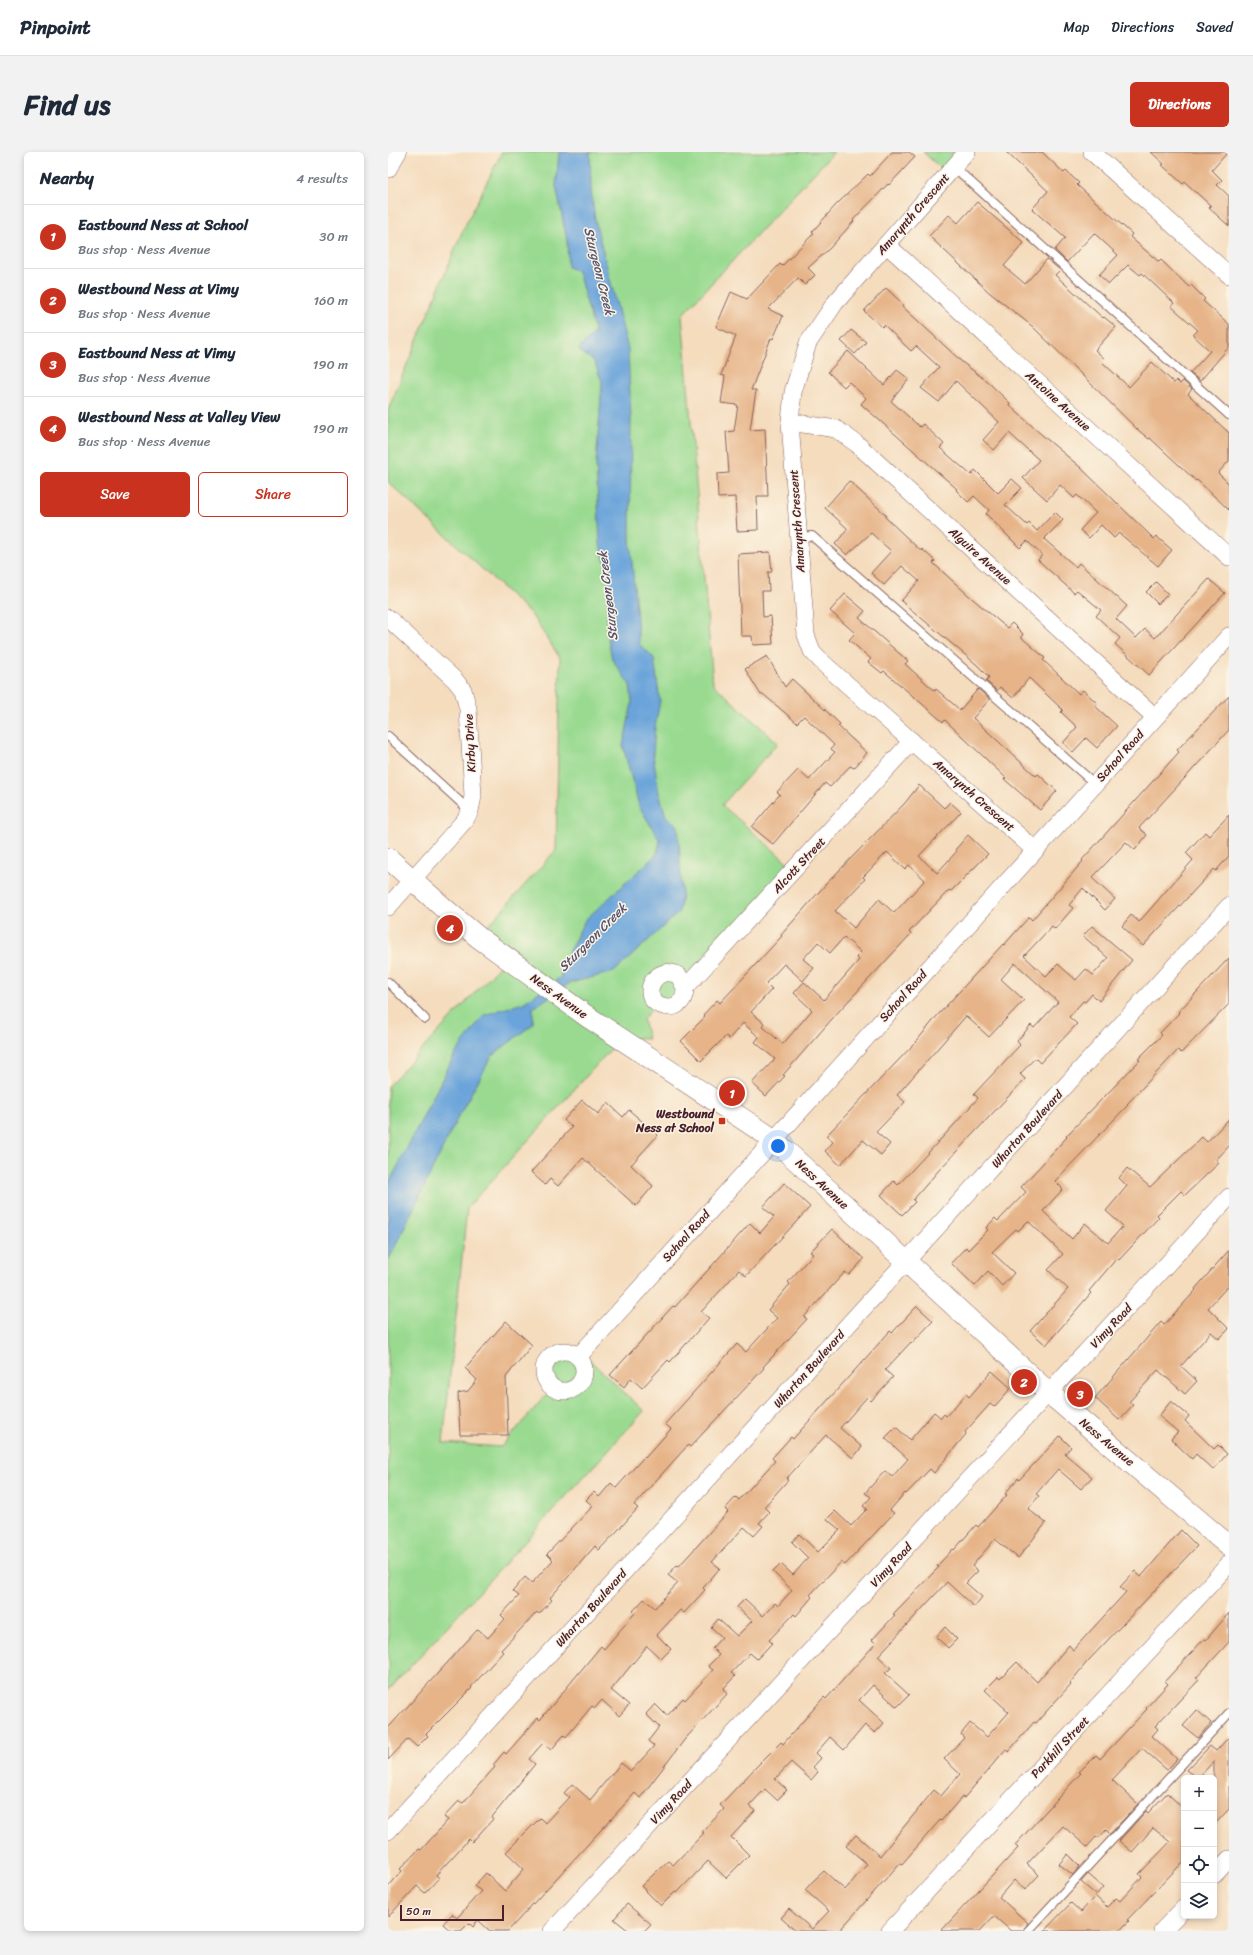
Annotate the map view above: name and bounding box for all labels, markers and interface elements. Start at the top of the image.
text: Pinpoint [20,11,91,44]
text: Map [1063,15,1089,40]
text: Directions [1111,15,1174,40]
text: Saved [1196,15,1233,40]
text: Find us [24,80,111,129]
button: Directions [1130,82,1229,127]
text: Nearby [40,163,94,193]
text: 4 results [296,167,348,190]
street label: Amarynth Crescent [870,168,955,261]
text: Eastbound Ness at School [78,212,248,238]
text: 1 [50,225,56,248]
text: 30 m [319,225,348,248]
water label: Sturgeon Creek [577,225,622,319]
text: Bus stop · Ness Avenue [78,238,210,261]
text: Westbound Ness at Vimy [78,276,239,302]
text: 2 [49,289,57,312]
text: 160 m [313,289,348,312]
text: Bus stop · Ness Avenue [78,302,210,325]
text: Eastbound Ness at Vimy [78,340,235,366]
text: 3 [49,353,57,376]
text: 190 m [313,353,348,376]
street label: Antoine Avenue [1019,364,1096,437]
text: Bus stop · Ness Avenue [78,366,210,389]
text: Westbound Ness at Valley View [78,404,280,430]
text: 4 [49,417,57,440]
text: 190 m [313,417,348,440]
text: Bus stop · Ness Avenue [78,430,210,453]
street label: Amarynth Crescent [782,469,812,574]
button: Save [40,472,190,517]
button: Share [198,472,348,517]
street label: Alguire Avenue [942,521,1017,591]
water label: Sturgeon Creek [590,549,624,642]
street label: Kirby Drive [457,713,483,773]
street label: School Road [1090,724,1151,787]
street label: Amarynth Crescent [927,752,1020,837]
street label: Alcott Street [766,832,831,899]
water label: Sturgeon Creek [552,897,633,977]
pin: 4 [437,913,463,943]
street label: School Road [873,964,934,1027]
street label: Ness Avenue [525,967,593,1025]
pin: 1 [719,1078,745,1108]
street label: Wharton Boulevard [986,1084,1069,1173]
place label: Westbound Ness at School [635,1103,716,1139]
marker: Westbound Ness at School [717,1116,727,1126]
your location [768,1136,788,1156]
street label: Ness Avenue [790,1153,854,1215]
street label: School Road [656,1204,717,1267]
street label: Vimy Road [1084,1298,1138,1354]
street label: Wharton Boulevard [768,1324,851,1413]
pin: 2 [1011,1367,1037,1397]
pin: 3 [1067,1379,1093,1409]
street label: Ness Avenue [1074,1412,1140,1472]
street label: Vimy Road [864,1537,918,1593]
street label: Wharton Boulevard [550,1563,633,1652]
street label: Parkhill Street [1025,1711,1095,1783]
street label: Vimy Road [644,1774,698,1830]
map controls [1181,1775,1217,1919]
button: + [1181,1775,1217,1811]
button: − [1181,1811,1217,1847]
button: locate [1181,1847,1217,1883]
button: layers [1181,1883,1217,1919]
text: 50 m [406,1902,431,1921]
scale bar [400,1903,504,1922]

